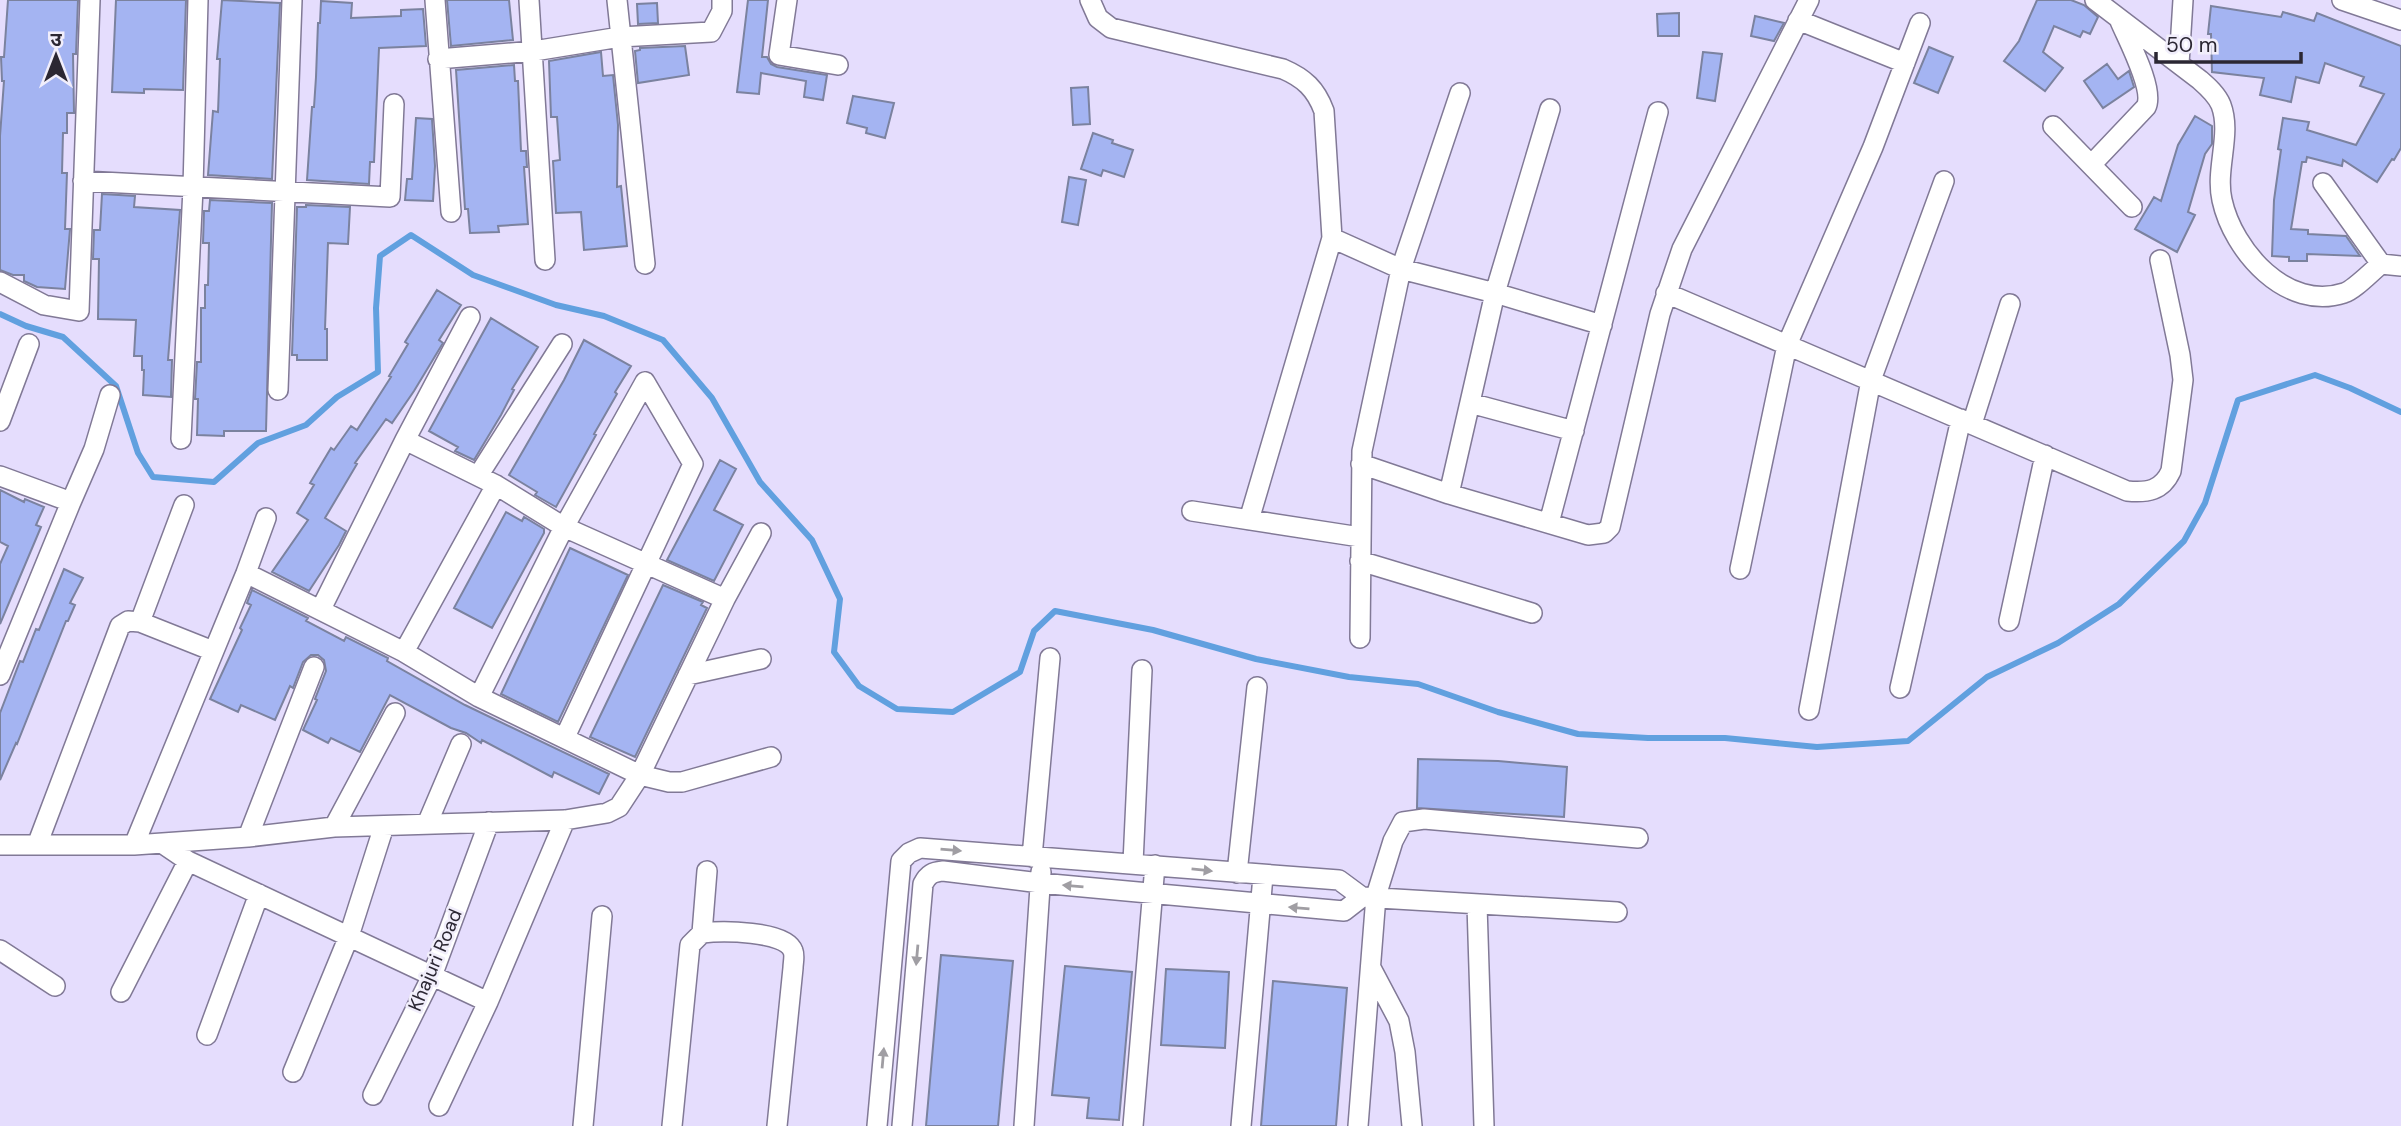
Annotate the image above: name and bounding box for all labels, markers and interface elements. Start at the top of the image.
north arrow [21,21,91,91]
scale bar [2156,21,2301,65]
text: उ [50,27,62,52]
text: 50 m [2166,31,2217,59]
one-way arrow [940,845,962,856]
one-way arrow [1192,865,1214,876]
one-way arrow [1062,880,1084,891]
one-way arrow [1288,902,1310,913]
street label: Khajuri Road [402,905,468,1015]
one-way arrow [911,944,922,966]
one-way arrow [878,1047,889,1069]

